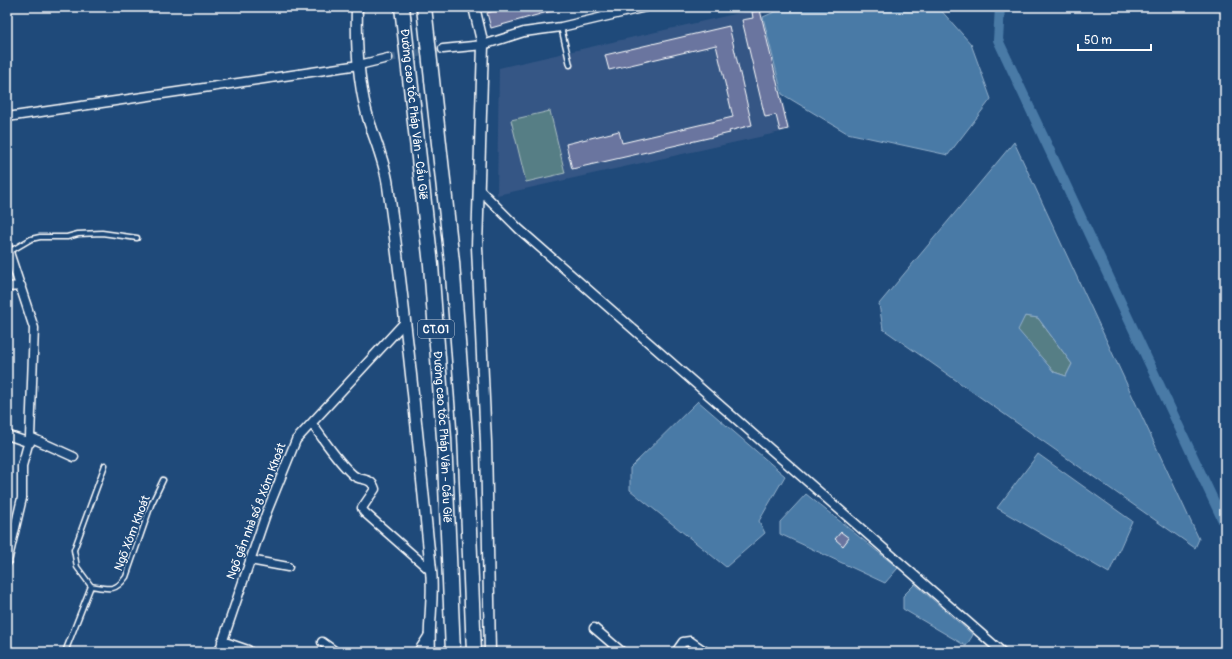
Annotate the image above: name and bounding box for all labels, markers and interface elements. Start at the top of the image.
scale bar [1078,26,1151,52]
street label: Đường cao tốc Pháp Vân - Cầu Giẽ [396,28,431,201]
text: 50 m [1084,33,1112,48]
road number: CT.01 [418,320,454,338]
street label: Đường cao tốc Pháp Vân - Cầu Giẽ [429,350,456,523]
street label: Ngõ gần nhà số 8 Xóm Khoát [222,440,290,582]
street label: Ngõ Xóm Khoát [111,493,154,573]

